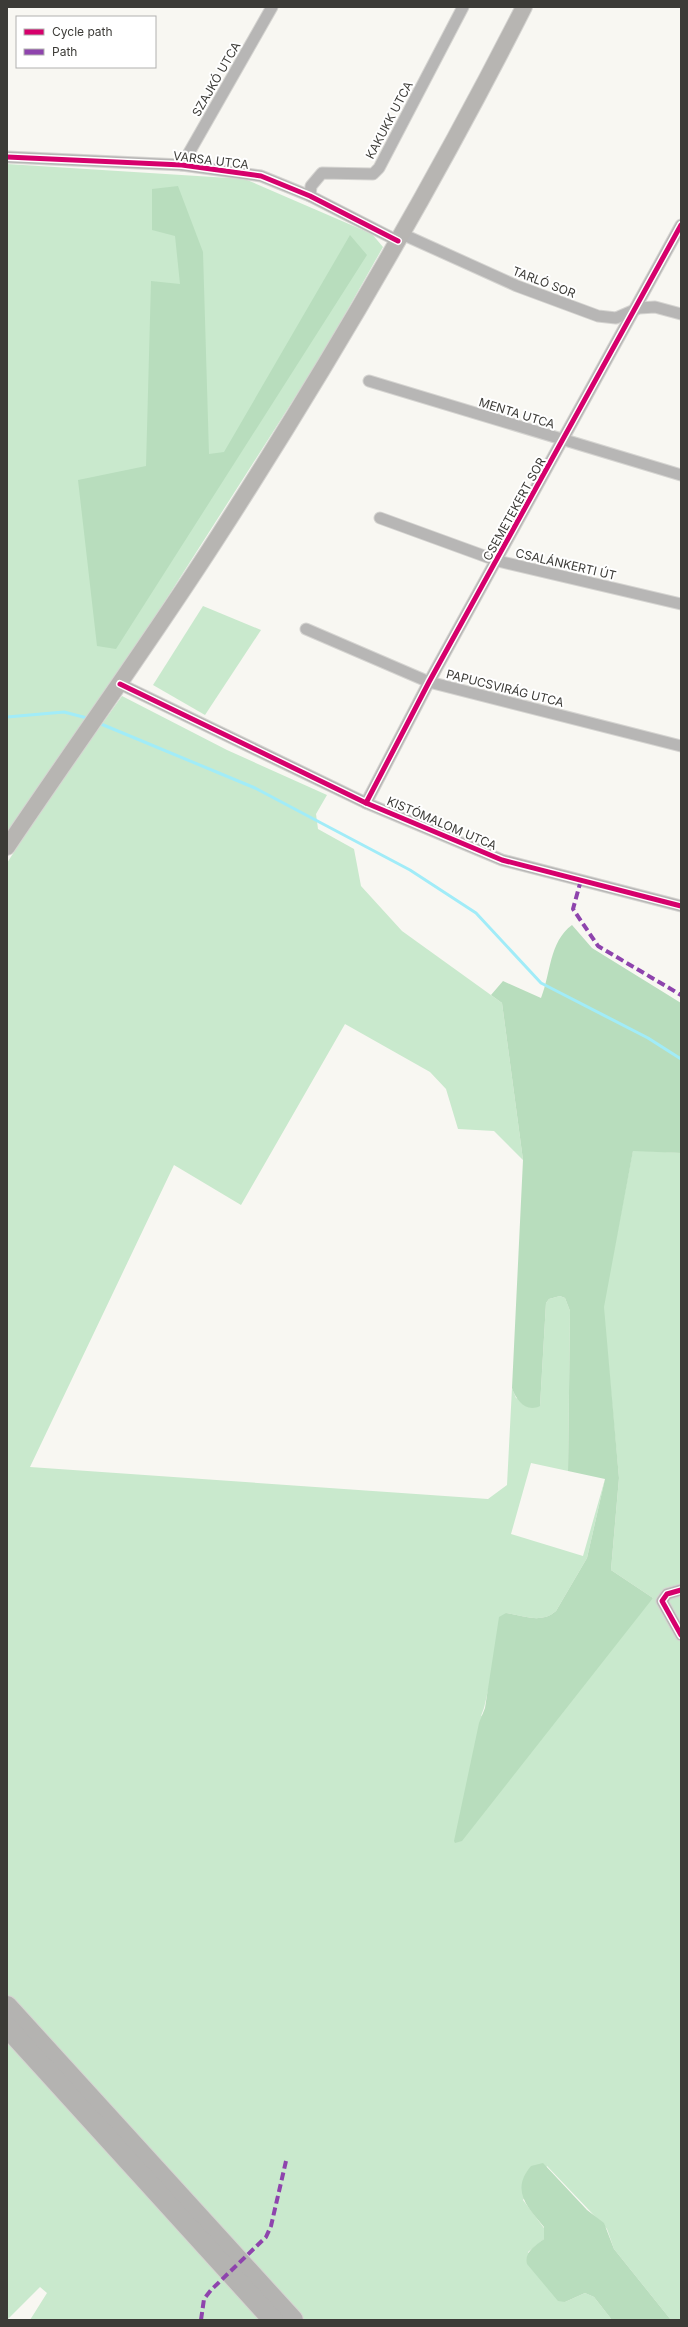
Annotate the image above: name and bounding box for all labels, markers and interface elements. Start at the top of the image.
legend [16,16,156,68]
text: Cycle path [52,24,113,39]
street label: SZAJKÓ UTCA [189,39,243,119]
text: Path [52,44,77,59]
street label: KAKUKK UTCA [362,79,416,161]
street label: VARSA UTCA [172,148,250,172]
street label: TARLÓ SOR [510,263,578,301]
street label: MENTA UTCA [477,394,557,432]
street label: CSEMETEKERT SOR [479,455,549,563]
street label: CSALÁNKERTI ÚT [514,545,618,583]
street label: PAPUCSVIRÁG UTCA [445,666,565,710]
street label: KISTÓMALOM UTCA [385,793,499,853]

